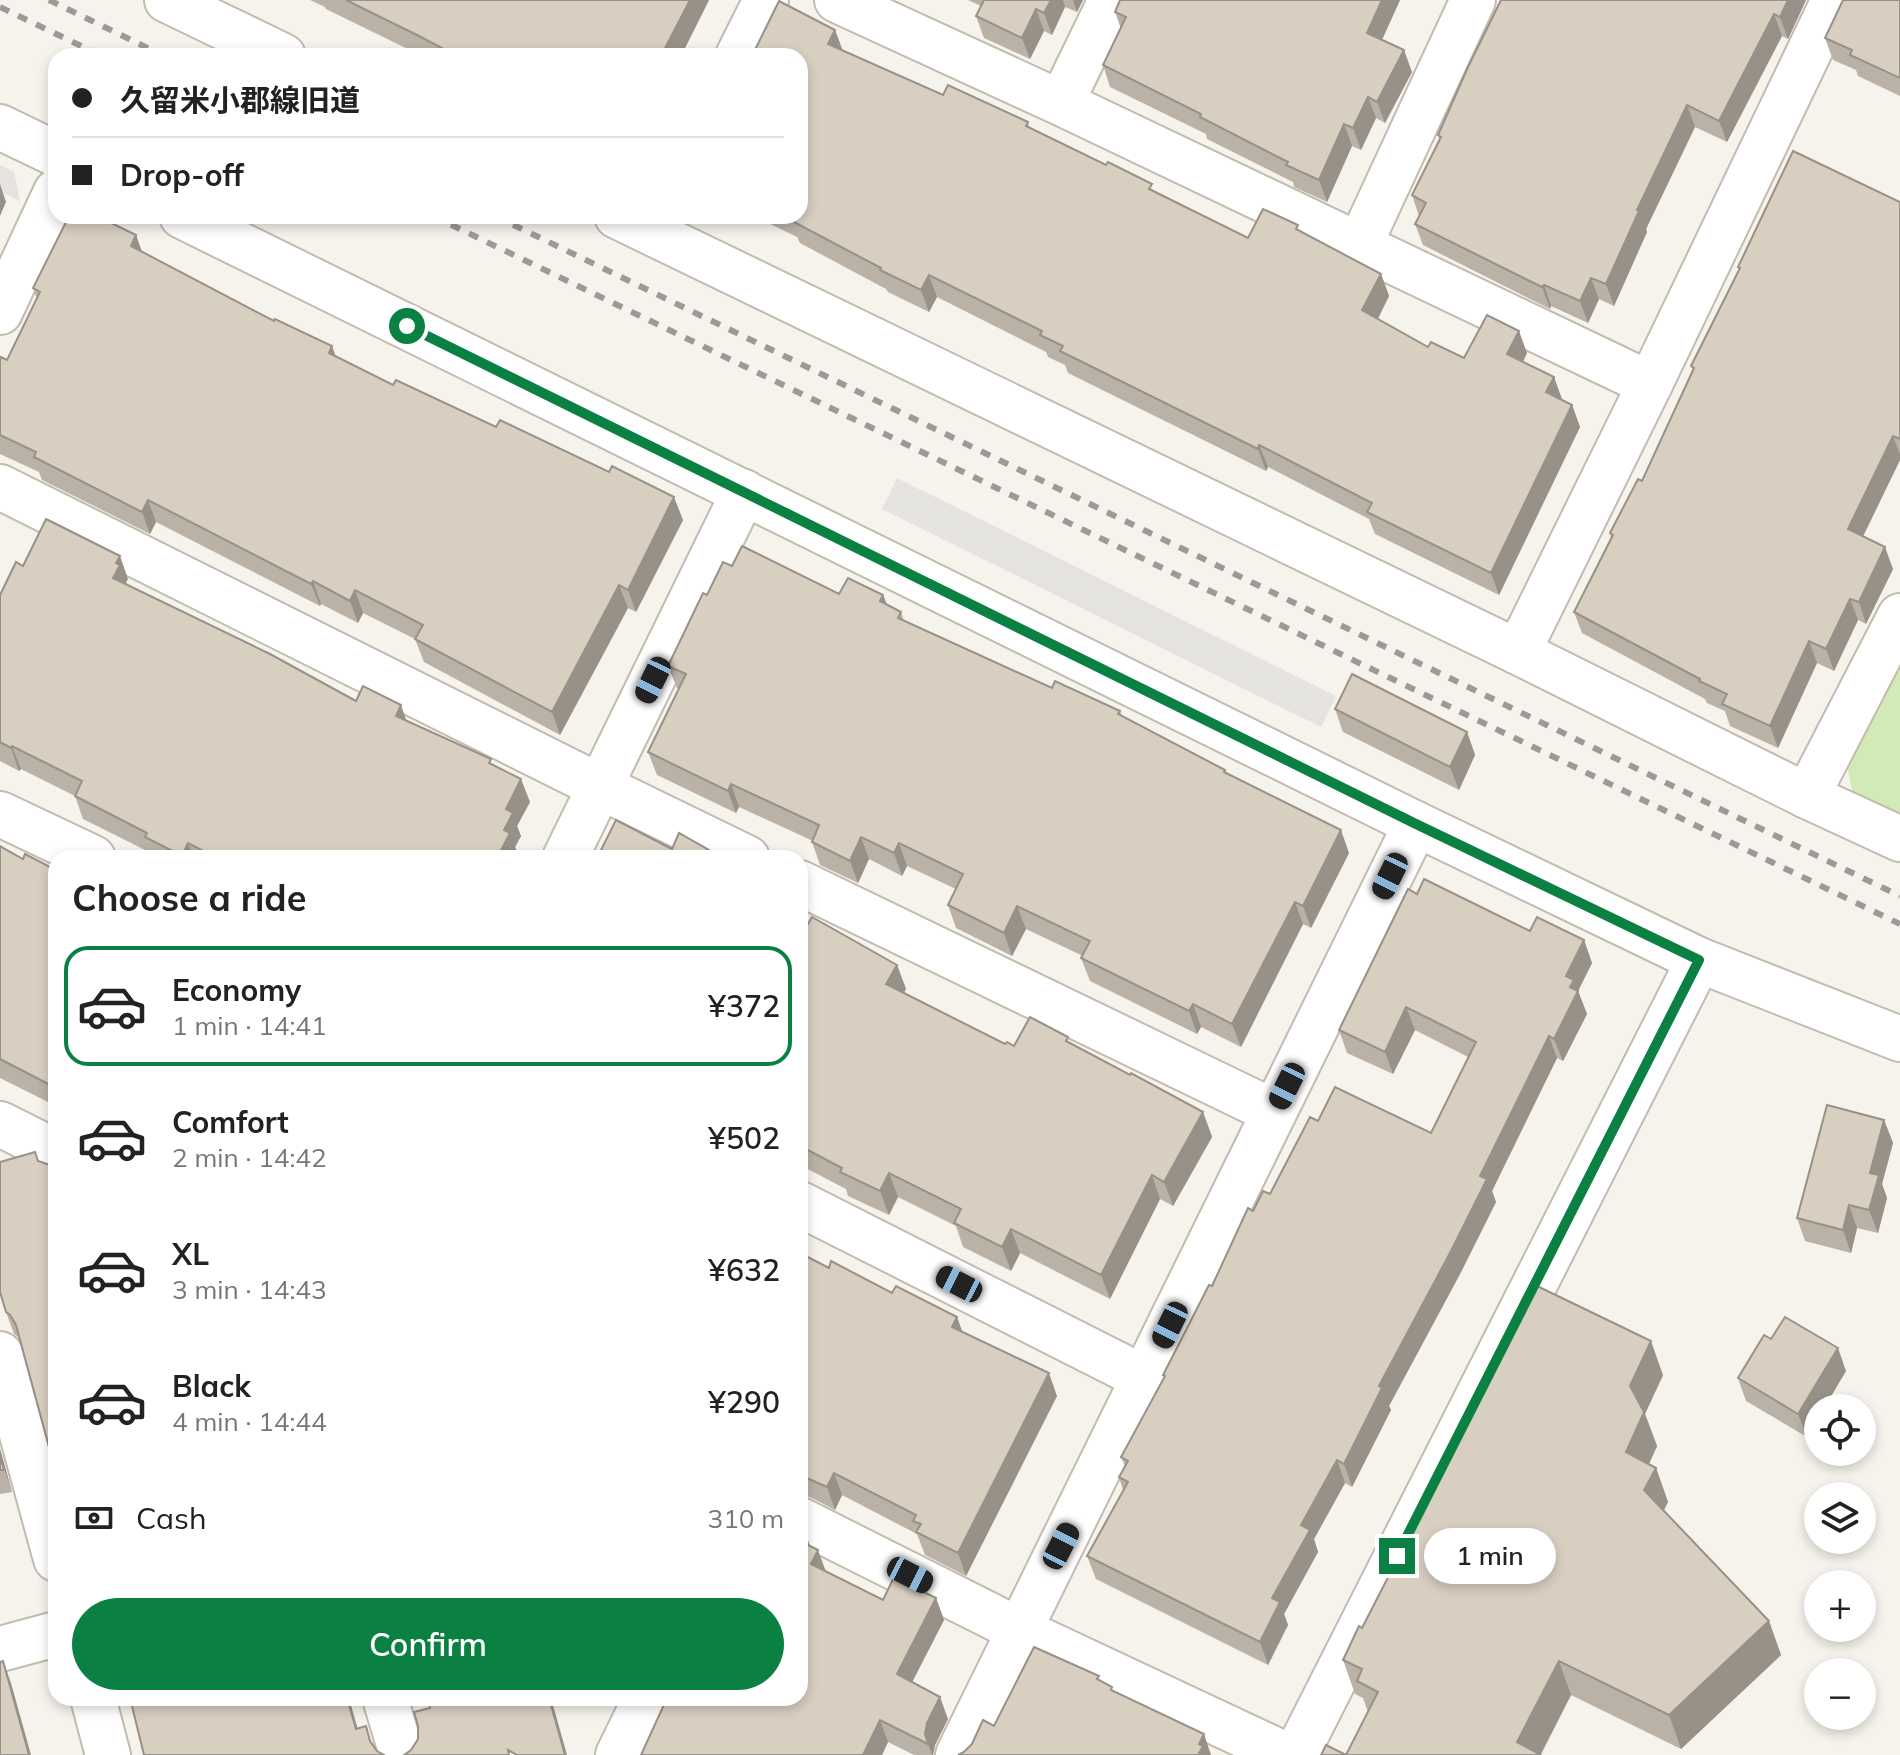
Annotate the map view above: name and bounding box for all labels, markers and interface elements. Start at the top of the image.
text: 久留米小郡線旧道 [120,81,360,119]
text: Drop-off [120,156,244,194]
route start [389,308,425,344]
car [632,653,674,707]
car [1369,849,1411,903]
text: Choose a ride [72,875,306,920]
icon: car [76,970,148,1042]
text: Economy [172,971,301,1009]
text: ¥372 [708,987,780,1025]
text: 1 min · 14:41 [172,1009,327,1042]
car [1266,1059,1308,1113]
icon: car [76,1102,148,1174]
text: Comfort [172,1103,289,1141]
text: ¥502 [708,1119,780,1157]
text: 2 min · 14:42 [172,1141,327,1174]
icon: car [76,1234,148,1306]
text: XL [172,1235,209,1273]
text: ¥632 [708,1251,780,1289]
car [932,1262,986,1306]
text: 3 min · 14:43 [172,1273,327,1306]
car [1149,1298,1191,1352]
icon: car [76,1366,148,1438]
text: Black [172,1367,251,1405]
text: ¥290 [708,1383,780,1421]
map controls [1804,1394,1876,1730]
button: locate [1804,1394,1876,1466]
text: 4 min · 14:44 [172,1405,327,1438]
button: layers [1804,1482,1876,1554]
icon: cash [72,1496,116,1540]
text: Cash [136,1499,207,1537]
text: 310 m [708,1502,784,1535]
car [1039,1519,1083,1573]
callout: 1 min [1425,1528,1557,1584]
route end [1379,1538,1415,1574]
text: 1 min [1456,1539,1524,1572]
car [883,1553,937,1597]
button: + [1804,1570,1876,1642]
button: Confirm [72,1598,784,1690]
button: − [1804,1658,1876,1730]

